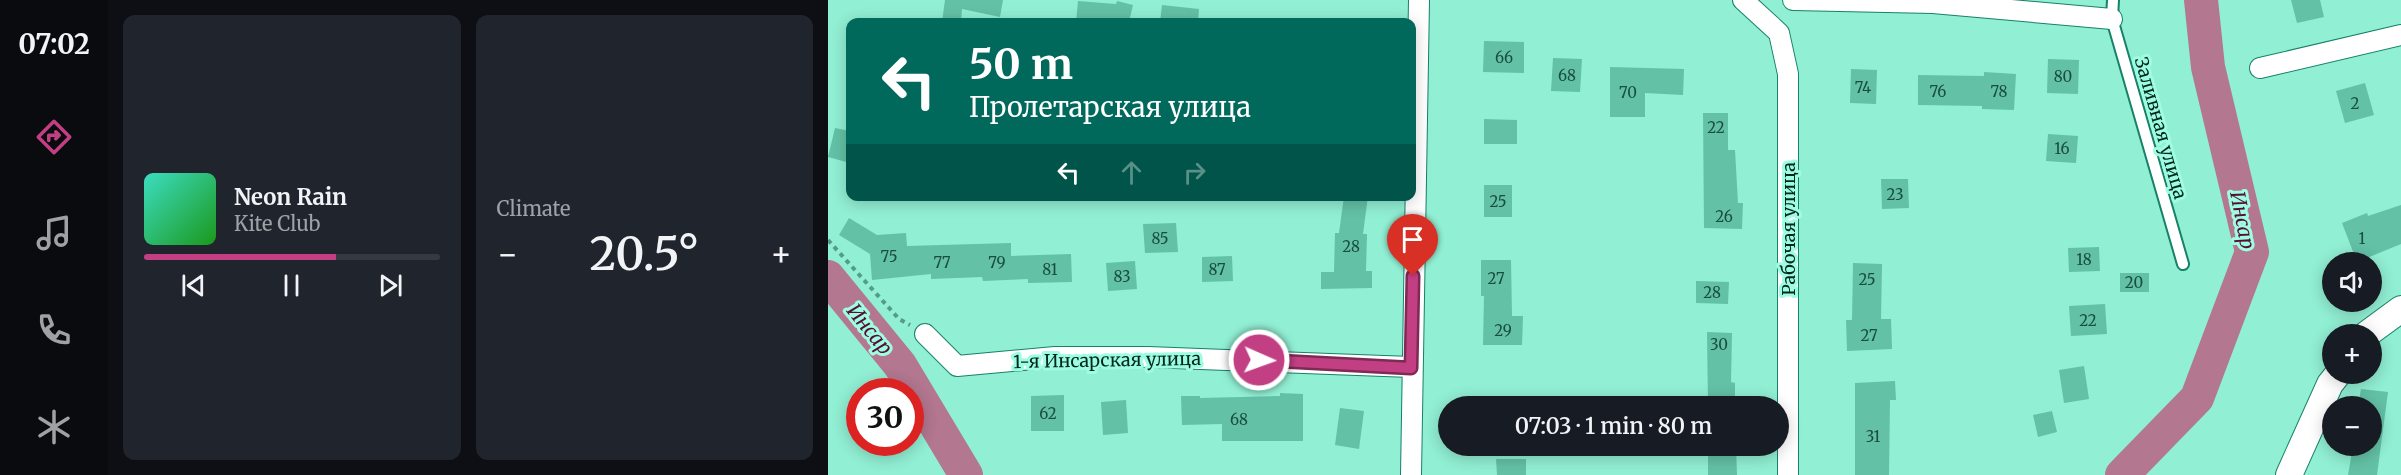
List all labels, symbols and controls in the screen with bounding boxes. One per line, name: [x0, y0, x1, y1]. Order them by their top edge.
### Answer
text: 07:02: [18, 27, 90, 61]
text: 50 m: [969, 38, 1073, 90]
icon: left: [870, 42, 948, 120]
house number: 66: [1495, 48, 1513, 67]
street label: Заливная улица: [2130, 54, 2192, 202]
house number: 68: [1558, 66, 1576, 85]
house number: 80: [2054, 67, 2072, 86]
house number: 74: [1855, 78, 1871, 97]
house number: 76: [1930, 82, 1946, 101]
house number: 78: [1990, 82, 2008, 101]
house number: 70: [1619, 83, 1637, 102]
text: Пролетарская улица: [969, 90, 1251, 124]
house number: 2: [2351, 94, 2360, 113]
icon: directions: [33, 116, 75, 158]
house number: 22: [1707, 118, 1725, 137]
house number: 16: [2054, 139, 2070, 158]
icon: left: [1052, 156, 1085, 189]
icon: ahead: [1115, 156, 1148, 189]
icon: right: [1178, 156, 1211, 189]
street label: Рабочая улица: [1777, 162, 1800, 296]
text: Neon Rain: [234, 183, 347, 211]
house number: 23: [1887, 185, 1903, 204]
water label: Инсар: [2225, 189, 2261, 251]
house number: 25: [1489, 192, 1507, 211]
text: Climate: [497, 196, 571, 221]
house number: 26: [1715, 207, 1733, 226]
text: Kite Club: [234, 211, 320, 236]
icon: music: [33, 212, 75, 254]
pin: [1387, 214, 1438, 276]
icon: arrive: [1396, 223, 1429, 256]
text: 20.5°: [589, 226, 699, 282]
house number: 85: [1151, 229, 1169, 248]
house number: 1: [2359, 229, 2366, 248]
text: −: [497, 234, 519, 275]
text: +: [770, 234, 792, 275]
house number: 28: [1342, 237, 1360, 256]
house number: 75: [881, 247, 897, 266]
house number: 18: [2076, 250, 2092, 269]
map controls: [2322, 252, 2382, 456]
button: sound: [2322, 252, 2382, 312]
house number: 77: [933, 253, 951, 272]
house number: 79: [988, 253, 1006, 272]
house number: 81: [1042, 260, 1058, 279]
house number: 87: [1208, 260, 1226, 279]
house number: 83: [1114, 267, 1131, 286]
icon: previous: [177, 269, 210, 302]
icon: pause: [275, 269, 308, 302]
icon: next: [374, 269, 407, 302]
house number: 27: [1488, 269, 1505, 288]
house number: 25: [1858, 270, 1876, 289]
house number: 20: [2125, 273, 2143, 292]
house number: 28: [1703, 283, 1721, 302]
water label: Инсар: [842, 298, 898, 360]
icon: phone: [33, 309, 75, 351]
house number: 22: [2079, 311, 2097, 330]
house number: 29: [1494, 321, 1512, 340]
button: +: [2322, 324, 2382, 384]
house number: 27: [1861, 326, 1878, 345]
position arrow: [1227, 328, 1291, 392]
house number: 30: [1710, 335, 1728, 354]
street label: 1-я Инсарская улица: [1013, 347, 1201, 373]
speed limit sign: 30: [846, 378, 924, 456]
button: −: [2322, 396, 2382, 456]
house number: 62: [1039, 404, 1057, 423]
icon: climate: [33, 406, 75, 448]
house number: 68: [1230, 410, 1248, 429]
text: 07:03 · 1 min · 80 m: [1515, 412, 1712, 440]
house number: 31: [1866, 427, 1881, 446]

